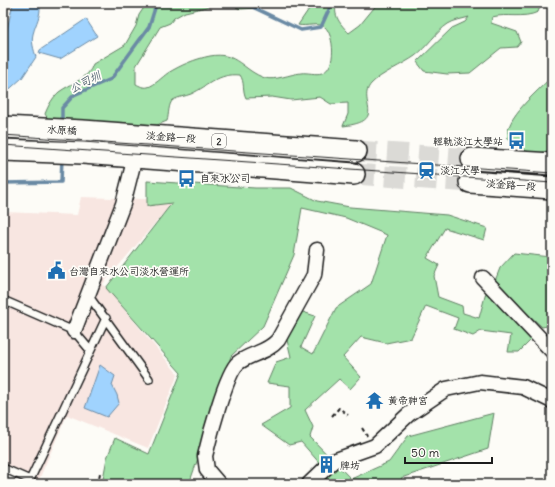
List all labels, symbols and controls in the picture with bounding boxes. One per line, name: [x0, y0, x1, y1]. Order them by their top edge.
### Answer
water label: 公司圳: [67, 68, 104, 96]
street label: 水原橋: [47, 123, 77, 137]
street label: 淡金路一段: [146, 129, 196, 145]
bus stop icon: 輕軌淡江大學站: [506, 131, 526, 151]
road number: 2: [212, 134, 226, 148]
place label: 輕軌淡江大學站: [433, 135, 503, 148]
station icon: 淡江大學: [417, 160, 437, 180]
place label: 淡江大學: [440, 164, 480, 177]
bus stop icon: 自來水公司: [177, 168, 197, 188]
place label: 自來水公司: [200, 172, 250, 185]
street label: 淡金路一段: [486, 177, 536, 193]
public building icon: 台灣自來水公司淡水營運所: [46, 261, 66, 281]
place label: 台灣自來水公司淡水營運所: [69, 265, 189, 278]
temple icon: 黃帝神宮: [365, 390, 385, 410]
place label: 黃帝神宮: [388, 394, 428, 407]
scale bar: [405, 439, 492, 465]
text: 50 m: [411, 445, 440, 460]
building icon: 牌坊: [317, 455, 337, 475]
place label: 牌坊: [340, 459, 360, 472]

